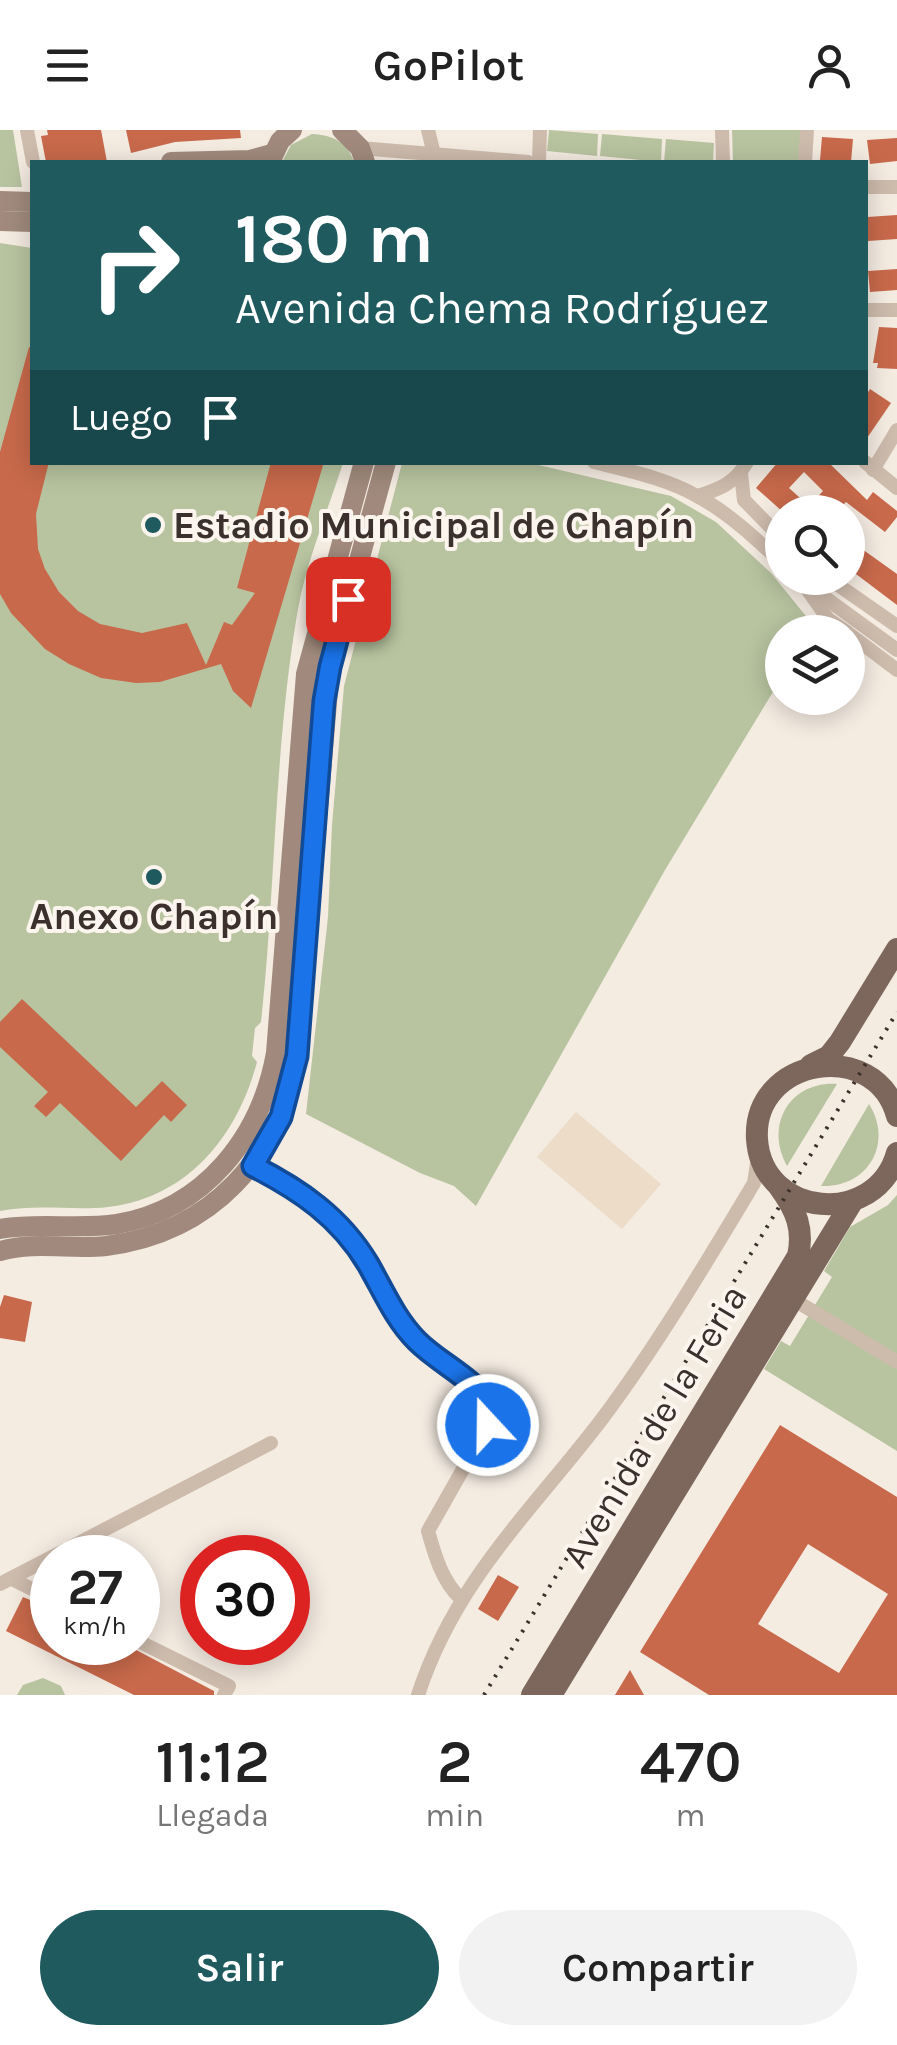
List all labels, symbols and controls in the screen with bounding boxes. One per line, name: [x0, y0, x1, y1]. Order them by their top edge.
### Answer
icon: menu: [40, 38, 95, 93]
icon: person: [802, 38, 857, 93]
text: GoPilot: [373, 39, 524, 91]
text: 180 m: [235, 198, 434, 280]
icon: right: [70, 200, 200, 330]
text: Avenida Chema Rodríguez: [235, 282, 769, 334]
icon: arrive: [193, 390, 248, 445]
text: Luego: [70, 395, 173, 440]
map controls: [765, 495, 865, 715]
button: search: [765, 495, 865, 595]
place label: Estadio Municipal de Chapín: [173, 503, 694, 548]
marker: Estadio Municipal de Chapín: [142, 514, 164, 536]
pin: [306, 557, 391, 642]
icon: arrive: [321, 572, 376, 627]
button: layers: [765, 615, 865, 715]
marker: Anexo Chapín: [143, 866, 165, 888]
place label: Anexo Chapín: [29, 894, 279, 939]
street label: Avenida de la Feria: [552, 1277, 757, 1576]
position arrow: [436, 1373, 540, 1477]
speed limit sign: 30: [180, 1535, 310, 1665]
text: 27: [67, 1558, 123, 1617]
text: km/h: [63, 1611, 127, 1640]
text: 11:12: [156, 1727, 270, 1797]
text: 2: [437, 1727, 473, 1797]
text: 470: [640, 1727, 741, 1797]
text: Llegada: [156, 1797, 269, 1834]
text: min: [425, 1797, 484, 1834]
text: m: [676, 1797, 706, 1834]
button: Salir: [40, 1910, 439, 2025]
button: Compartir: [459, 1910, 857, 2025]

